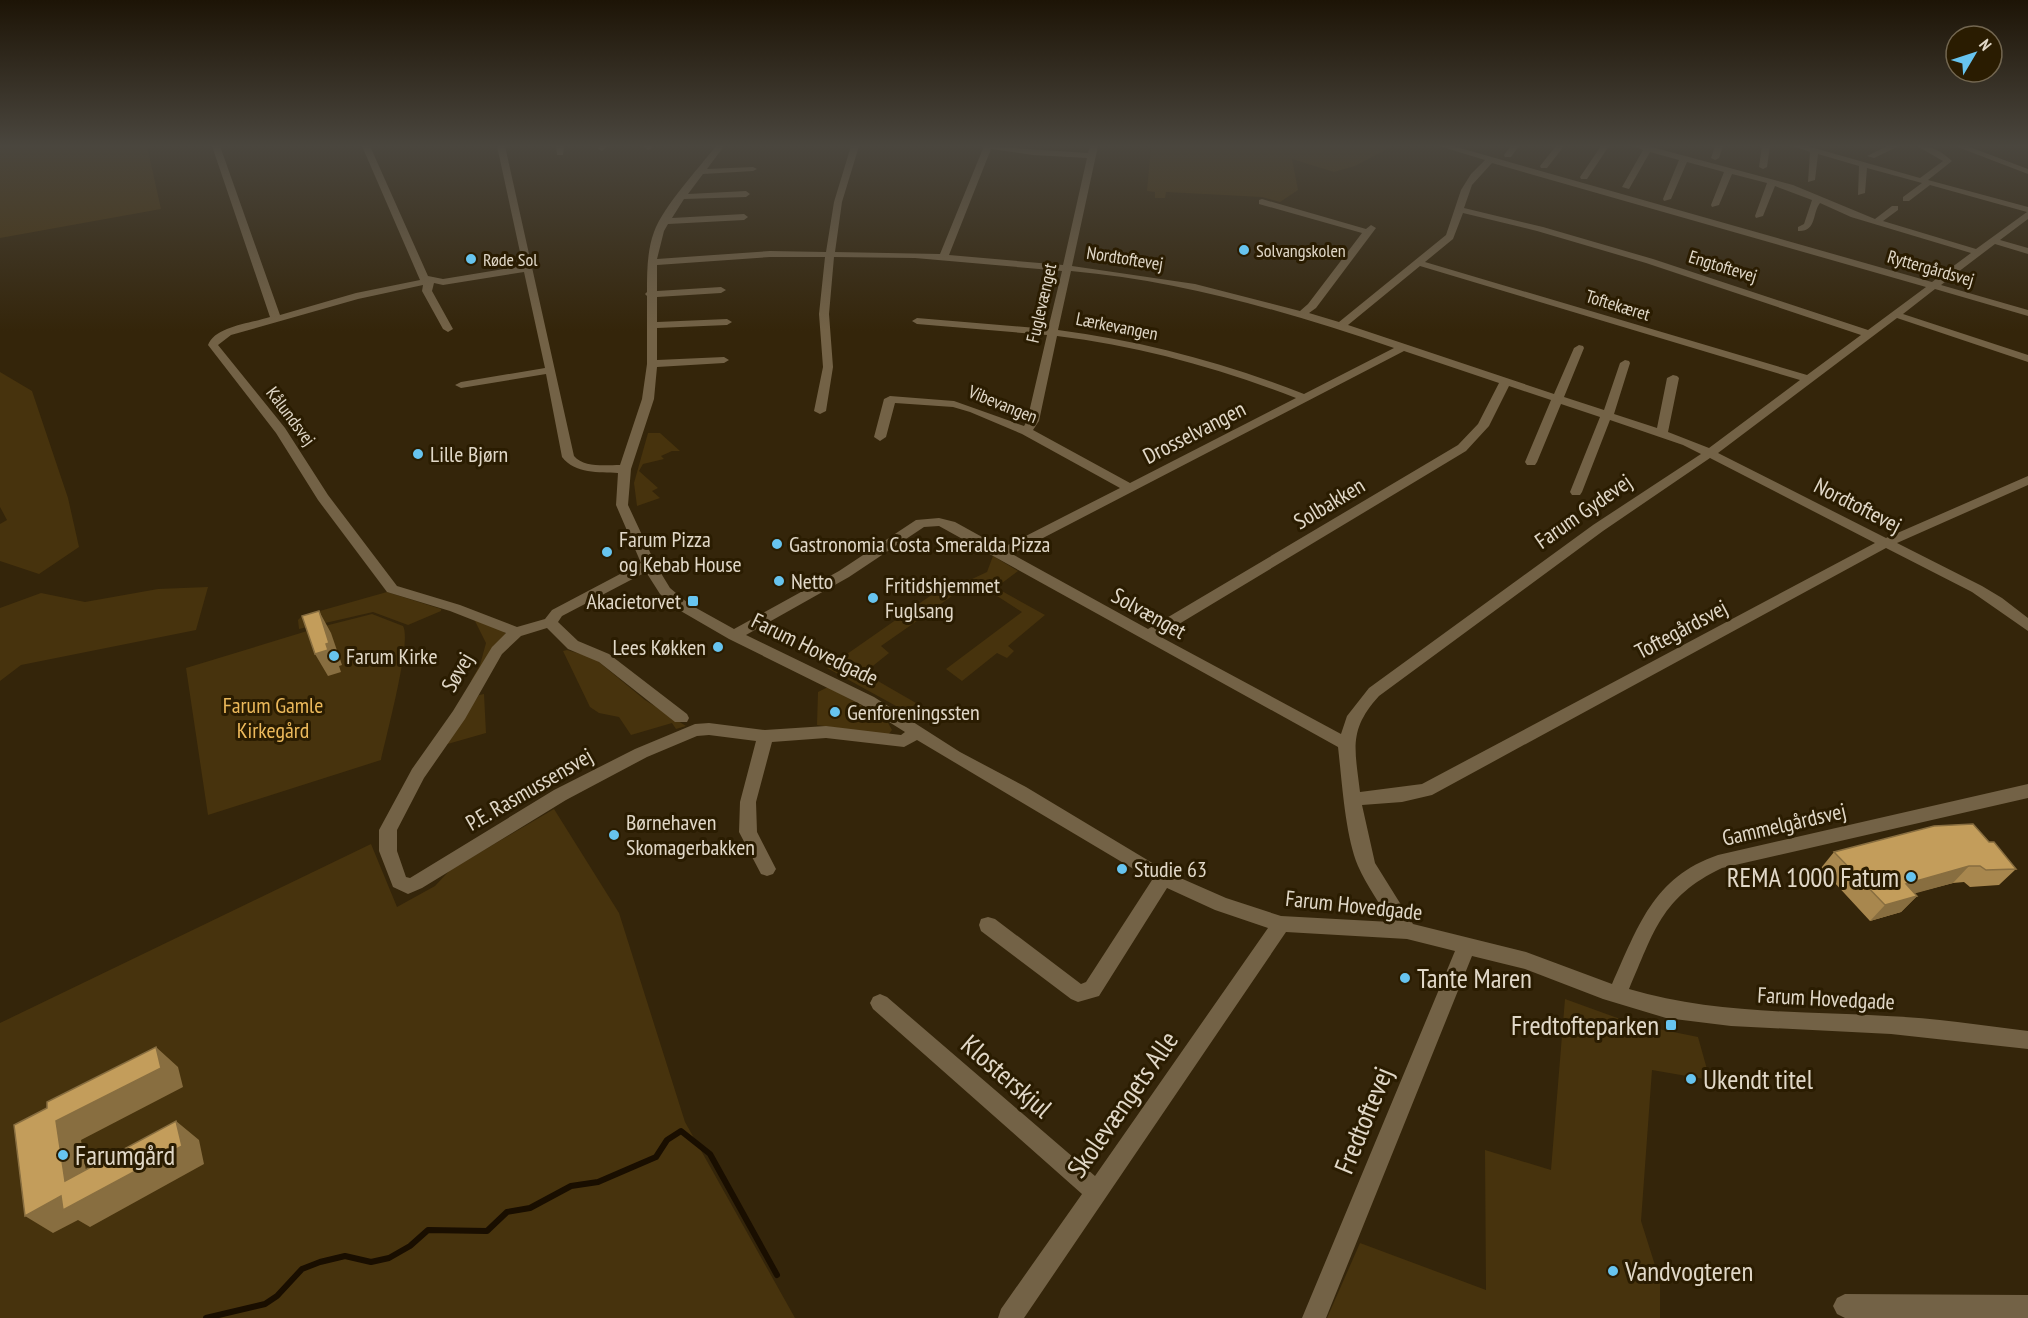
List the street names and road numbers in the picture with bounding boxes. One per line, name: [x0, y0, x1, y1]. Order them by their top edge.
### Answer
street label: Nordtoftevej: [1085, 241, 1165, 275]
street label: Engtoftevej: [1686, 245, 1760, 287]
street label: Ryttergårdsvej: [1885, 245, 1977, 291]
street label: Fuglevænget: [1021, 261, 1061, 345]
street label: Toftekæret: [1583, 284, 1653, 326]
street label: Lærkevangen: [1074, 307, 1160, 345]
street label: Vibevangen: [964, 379, 1041, 428]
street label: Kålundsvej: [261, 382, 321, 450]
street label: Drosselvangen: [1138, 394, 1250, 470]
street label: Farum Gydevej: [1529, 467, 1637, 555]
street label: Solbakken: [1288, 471, 1370, 535]
street label: Nordtoftevej: [1810, 471, 1906, 539]
street label: Solvænget: [1107, 581, 1191, 645]
street label: Toftegårdsvej: [1630, 593, 1732, 665]
street label: Farum Hovedgade: [747, 606, 883, 692]
street label: Søvej: [435, 647, 479, 697]
street label: P.E. Rasmussensvej: [460, 741, 598, 837]
street label: Gammelgårdsvej: [1719, 796, 1849, 852]
street label: Farum Hovedgade: [1284, 884, 1424, 926]
street label: Farum Hovedgade: [1757, 980, 1895, 1016]
street label: Skolevængets Alle: [1059, 1024, 1185, 1184]
street label: Klosterskjul: [954, 1027, 1060, 1125]
street label: Fredtoftevej: [1326, 1062, 1400, 1178]

